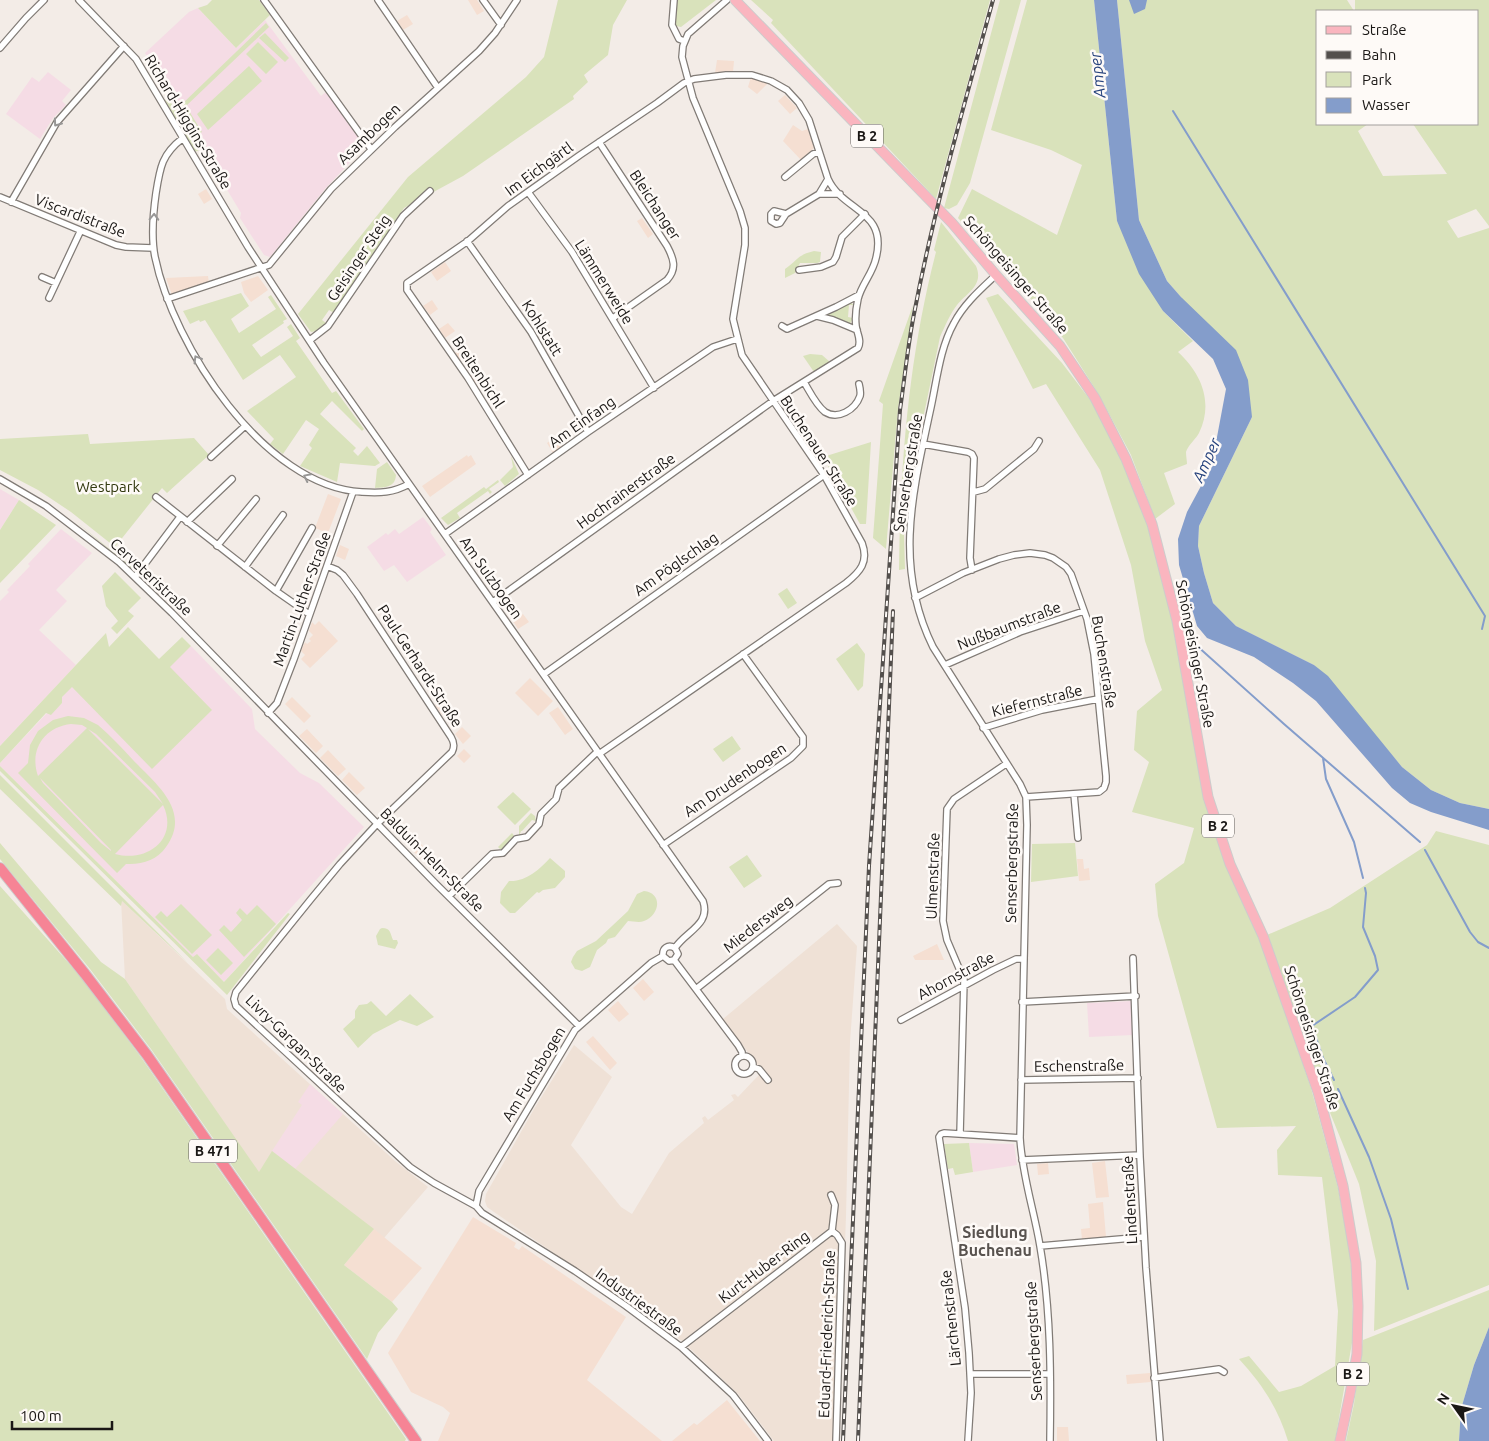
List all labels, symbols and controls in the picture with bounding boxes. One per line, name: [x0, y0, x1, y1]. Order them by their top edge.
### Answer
legend: [1316, 10, 1479, 125]
text: Straße: [1362, 21, 1406, 38]
text: Bahn: [1362, 46, 1396, 63]
water label: Amper: [1086, 50, 1108, 100]
street label: Richard-Higgins-Straße: [142, 51, 235, 192]
text: Park: [1362, 71, 1392, 88]
text: Wasser: [1362, 96, 1411, 113]
street label: Asambogen: [334, 100, 403, 168]
one-way arrow: [54, 117, 63, 127]
road number: B 2: [851, 124, 883, 148]
street label: Im Eichgärtl: [501, 138, 576, 199]
street label: Bleichanger: [627, 167, 684, 243]
street label: Viscardistraße: [32, 190, 128, 241]
street label: Geisinger Steig: [323, 211, 394, 304]
street label: Schöngeisinger Straße: [961, 212, 1072, 337]
one-way arrow: [148, 213, 159, 221]
street label: Lämmerweide: [572, 236, 637, 327]
street label: Kohlstatt: [519, 297, 566, 359]
street label: Breitenbichl: [449, 333, 508, 411]
one-way arrow: [194, 356, 204, 365]
street label: Am Einfang: [545, 392, 618, 451]
street label: Buchenauer Straße: [777, 392, 862, 509]
street label: Senserbergstraße: [890, 413, 925, 533]
water label: Amper: [1188, 434, 1224, 486]
street label: Hochrainerstraße: [573, 449, 678, 532]
one-way arrow: [303, 472, 312, 483]
park label: Westpark: [76, 478, 140, 495]
street label: Am Pöglschlag: [630, 528, 721, 599]
street label: Martin-Luther-Straße: [269, 529, 334, 668]
street label: Am Sulzbogen: [457, 533, 526, 622]
street label: Cerveteristraße: [107, 534, 196, 619]
street label: Schöngeisinger Straße: [1173, 578, 1218, 729]
street label: Nußbaumstraße: [955, 598, 1063, 653]
street label: Paul-Gerhardt-Straße: [375, 601, 466, 730]
street label: Buchenstraße: [1089, 614, 1120, 709]
street label: Kiefernstraße: [990, 681, 1084, 720]
street label: Am Drudenbogen: [680, 739, 789, 820]
street label: Senserbergstraße: [1002, 803, 1021, 923]
street label: Balduin-Helm-Straße: [377, 804, 488, 915]
road number: B 2: [1202, 814, 1234, 838]
street label: Ulmenstraße: [922, 832, 943, 920]
street label: Miedersweg: [720, 891, 796, 956]
street label: Ahornstraße: [914, 948, 997, 1003]
street label: Schöngeisinger Straße: [1281, 964, 1344, 1112]
street label: Livry-Gargan-Straße: [243, 991, 350, 1096]
street label: Am Fuchsbogen: [499, 1023, 569, 1124]
street label: Eschenstraße: [1034, 1056, 1124, 1075]
road number: B 471: [189, 1140, 237, 1162]
street label: Lindenstraße: [1119, 1155, 1140, 1245]
district label: Siedlung Buchenau: [958, 1223, 1032, 1259]
street label: Kurt-Huber-Ring: [715, 1227, 812, 1306]
street label: Eduard-Friederich-Straße: [815, 1250, 838, 1418]
street label: Industriestraße: [593, 1264, 686, 1339]
street label: Lärchenstraße: [937, 1269, 964, 1367]
street label: Senserbergstraße: [1022, 1281, 1045, 1401]
road number: B 2: [1337, 1362, 1369, 1386]
north arrow: [1429, 1381, 1479, 1431]
text: N: [1434, 1390, 1453, 1408]
scale bar: [12, 1398, 112, 1430]
text: 100 m: [20, 1407, 62, 1424]

